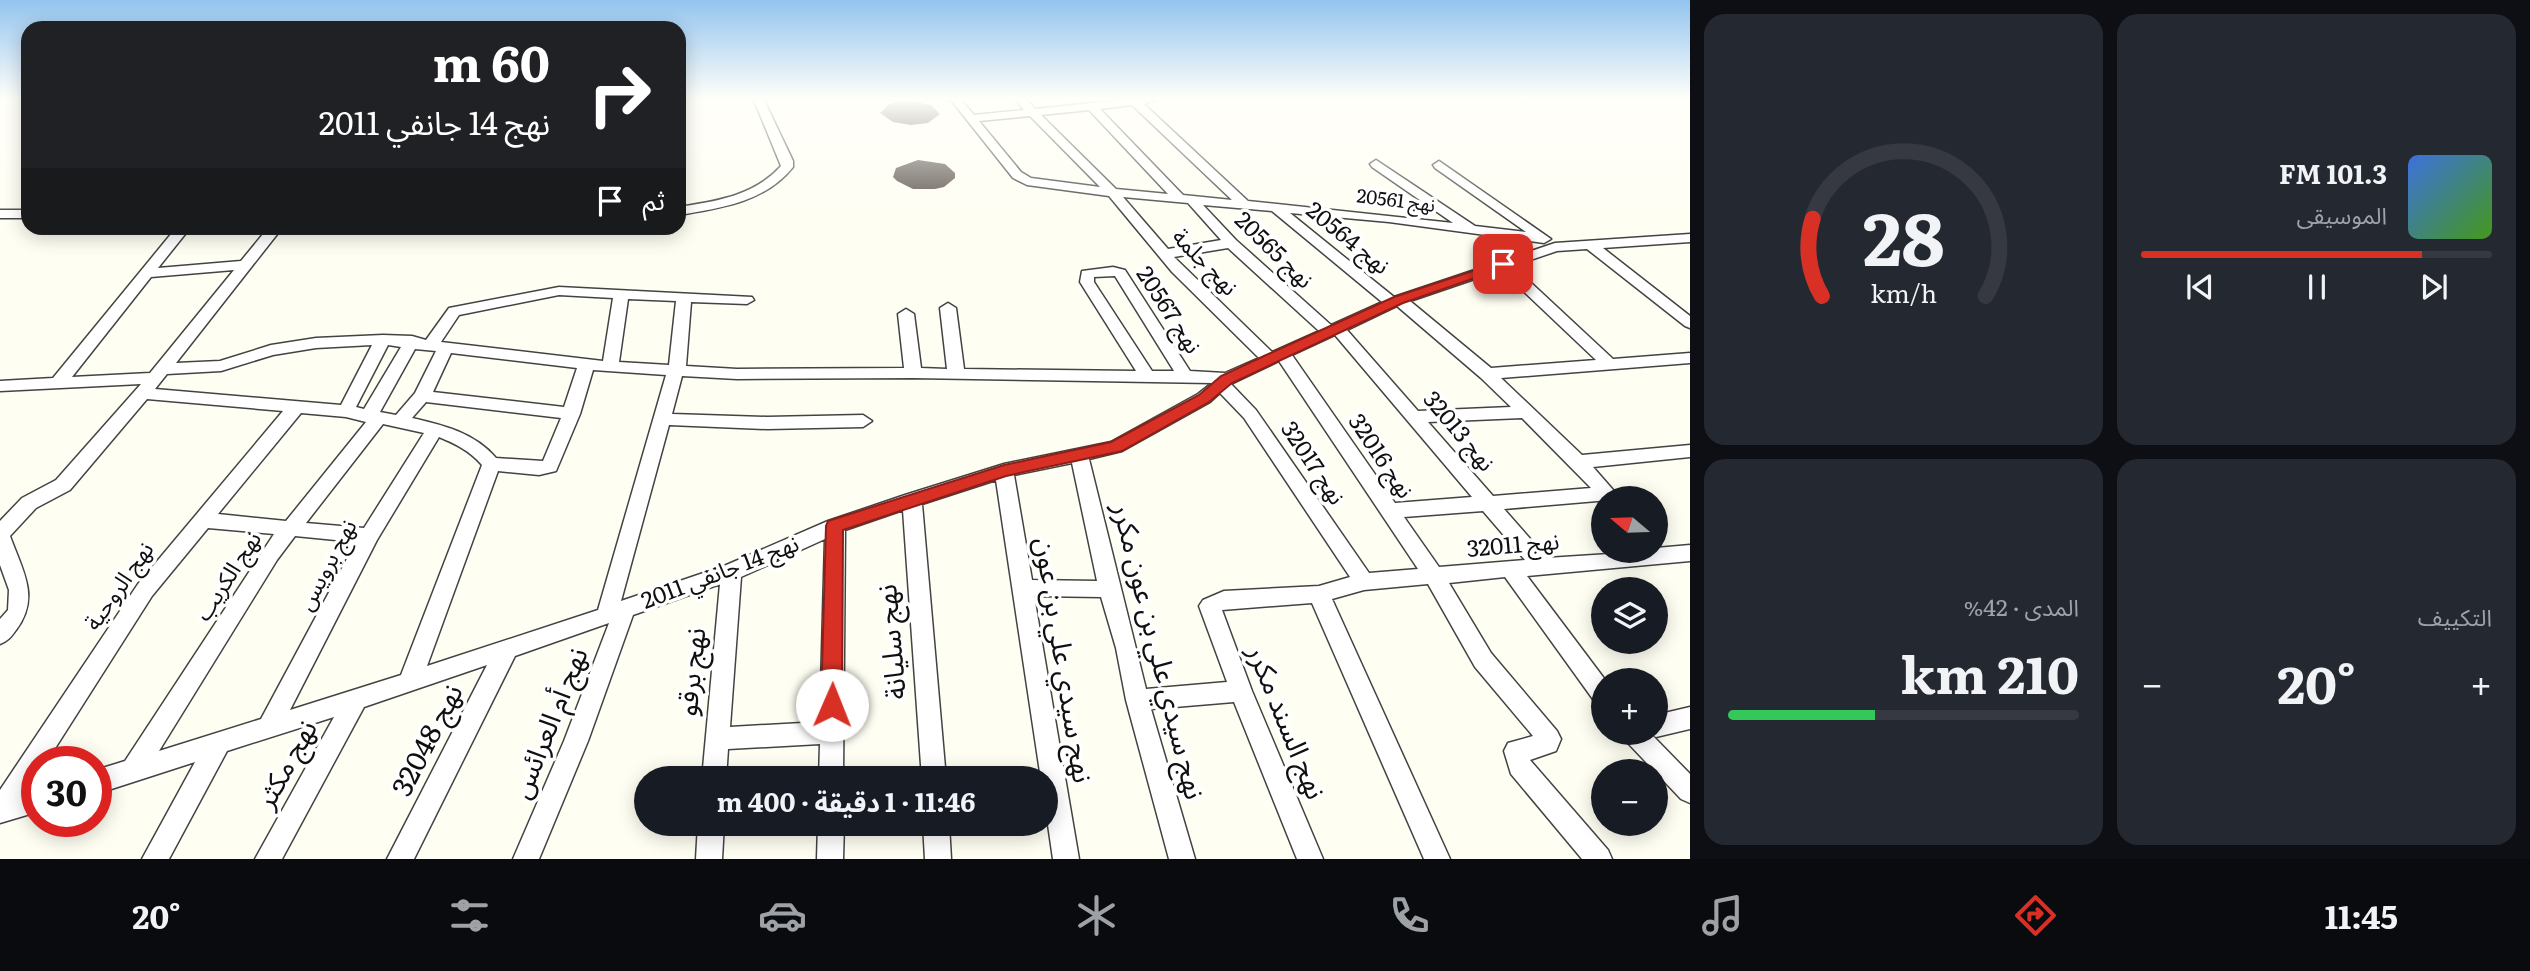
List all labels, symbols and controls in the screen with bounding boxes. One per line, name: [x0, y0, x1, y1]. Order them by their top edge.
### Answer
text: 60 m: [433, 24, 550, 97]
icon: right: [574, 49, 665, 140]
text: نهج 14 جانفي 2011: [319, 97, 550, 145]
text: 101.3 FM: [2279, 153, 2387, 192]
text: ثم: [643, 179, 665, 218]
street label: نهج 20561: [1355, 180, 1437, 220]
text: 28: [1863, 180, 1944, 288]
icon: arrive: [591, 182, 629, 220]
street label: نهج 20564: [1299, 192, 1398, 282]
text: الموسيقى: [2296, 197, 2387, 231]
street label: نهج 20565: [1227, 202, 1322, 296]
street label: نهج جلمة: [1164, 219, 1247, 303]
pin: [1473, 234, 1533, 294]
icon: arrive: [1484, 245, 1522, 283]
street label: نهج 20567: [1128, 259, 1212, 360]
icon: previous: [2181, 268, 2219, 306]
icon: pause: [2298, 268, 2336, 306]
icon: next: [2415, 268, 2453, 306]
text: km/h: [1870, 274, 1937, 311]
street label: نهج 32013: [1415, 382, 1504, 479]
street label: نهج 32016: [1340, 406, 1424, 505]
street label: نهج 32017: [1272, 413, 1355, 512]
north arrow: [1591, 486, 1668, 564]
map controls: [1591, 486, 1668, 836]
street label: نهج سيدي علي بن عون مكرر: [1101, 497, 1218, 804]
street label: نهج برويس: [287, 512, 365, 617]
street label: نهج 32011: [1465, 522, 1561, 566]
street label: نهج الكريب: [185, 523, 270, 628]
street label: نهج 14 جانفي 2011: [636, 524, 804, 618]
street label: نهج الروحية: [74, 534, 162, 637]
street label: نهج سيدي علي بن عون: [1023, 534, 1106, 786]
button: layers: [1591, 577, 1668, 654]
street label: نهج سليانة: [863, 583, 917, 702]
text: المدى · 42%: [1964, 589, 2079, 623]
text: التكييف: [2418, 599, 2492, 633]
street label: نهج برقو: [663, 625, 717, 718]
text: 210 km: [1900, 633, 2079, 710]
street label: نهج السند مكرر: [1237, 637, 1339, 806]
street label: نهج أم العرائس: [498, 640, 598, 805]
text: 20°: [2277, 643, 2356, 720]
text: −: [2141, 653, 2163, 710]
text: +: [2470, 653, 2492, 710]
position arrow: [795, 668, 869, 742]
button: +: [1591, 668, 1668, 745]
street label: نهج 32048: [379, 676, 473, 803]
street label: نهج مكثر: [242, 711, 328, 817]
speed limit sign: 30: [21, 746, 112, 837]
button: −: [1591, 759, 1668, 836]
text: 11:46 · 1 دقيقة · 400 m: [717, 781, 975, 820]
text: 20°: [132, 891, 181, 939]
icon: filters: [445, 891, 494, 940]
icon: car: [758, 891, 807, 940]
icon: climate: [1072, 891, 1121, 940]
icon: phone: [1385, 891, 1434, 940]
icon: music: [1698, 891, 1747, 940]
icon: directions: [2011, 891, 2060, 940]
text: 11:45: [2325, 891, 2398, 939]

